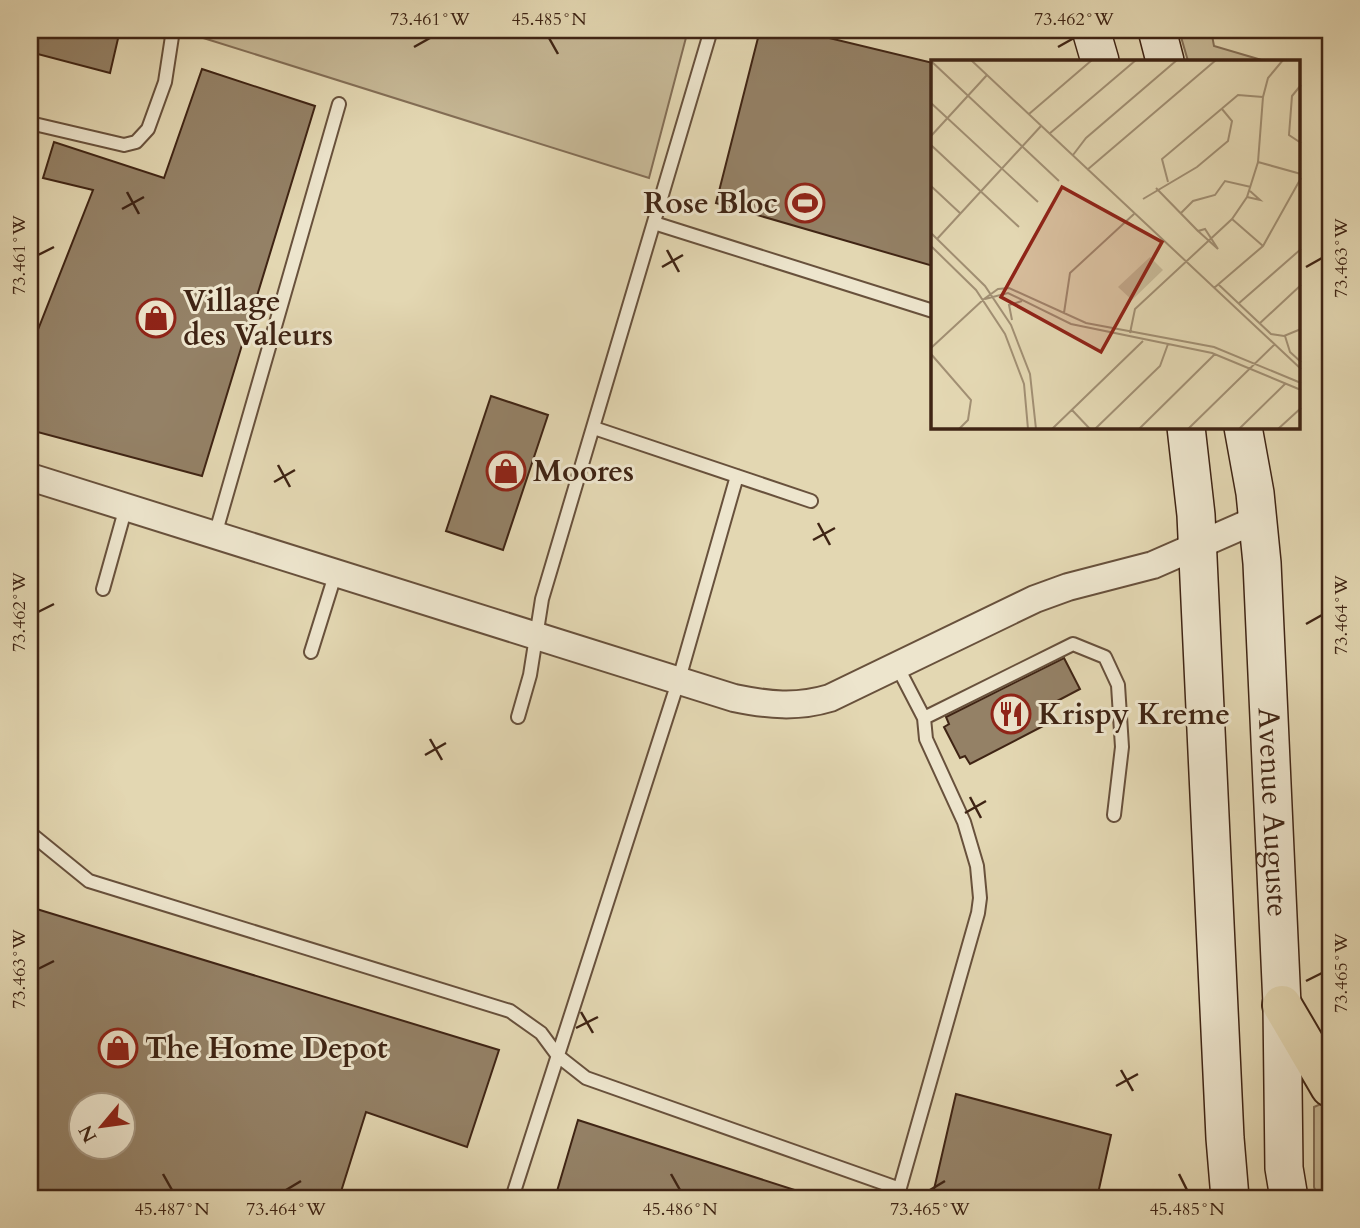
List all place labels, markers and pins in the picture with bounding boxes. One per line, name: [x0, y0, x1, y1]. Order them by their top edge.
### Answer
sports icon: Rose Bloc: [784, 182, 826, 224]
place label: Rose Bloc: [643, 183, 778, 224]
place label: Village des Valeurs: [183, 281, 333, 356]
shop icon: Village des Valeurs: [135, 297, 177, 339]
shop icon: Moores: [485, 450, 527, 492]
place label: Moores: [533, 451, 634, 492]
restaurant icon: Krispy Kreme: [990, 693, 1032, 735]
place label: Krispy Kreme: [1038, 694, 1230, 735]
shop icon: The Home Depot: [97, 1027, 139, 1069]
place label: The Home Depot: [145, 1028, 388, 1069]

